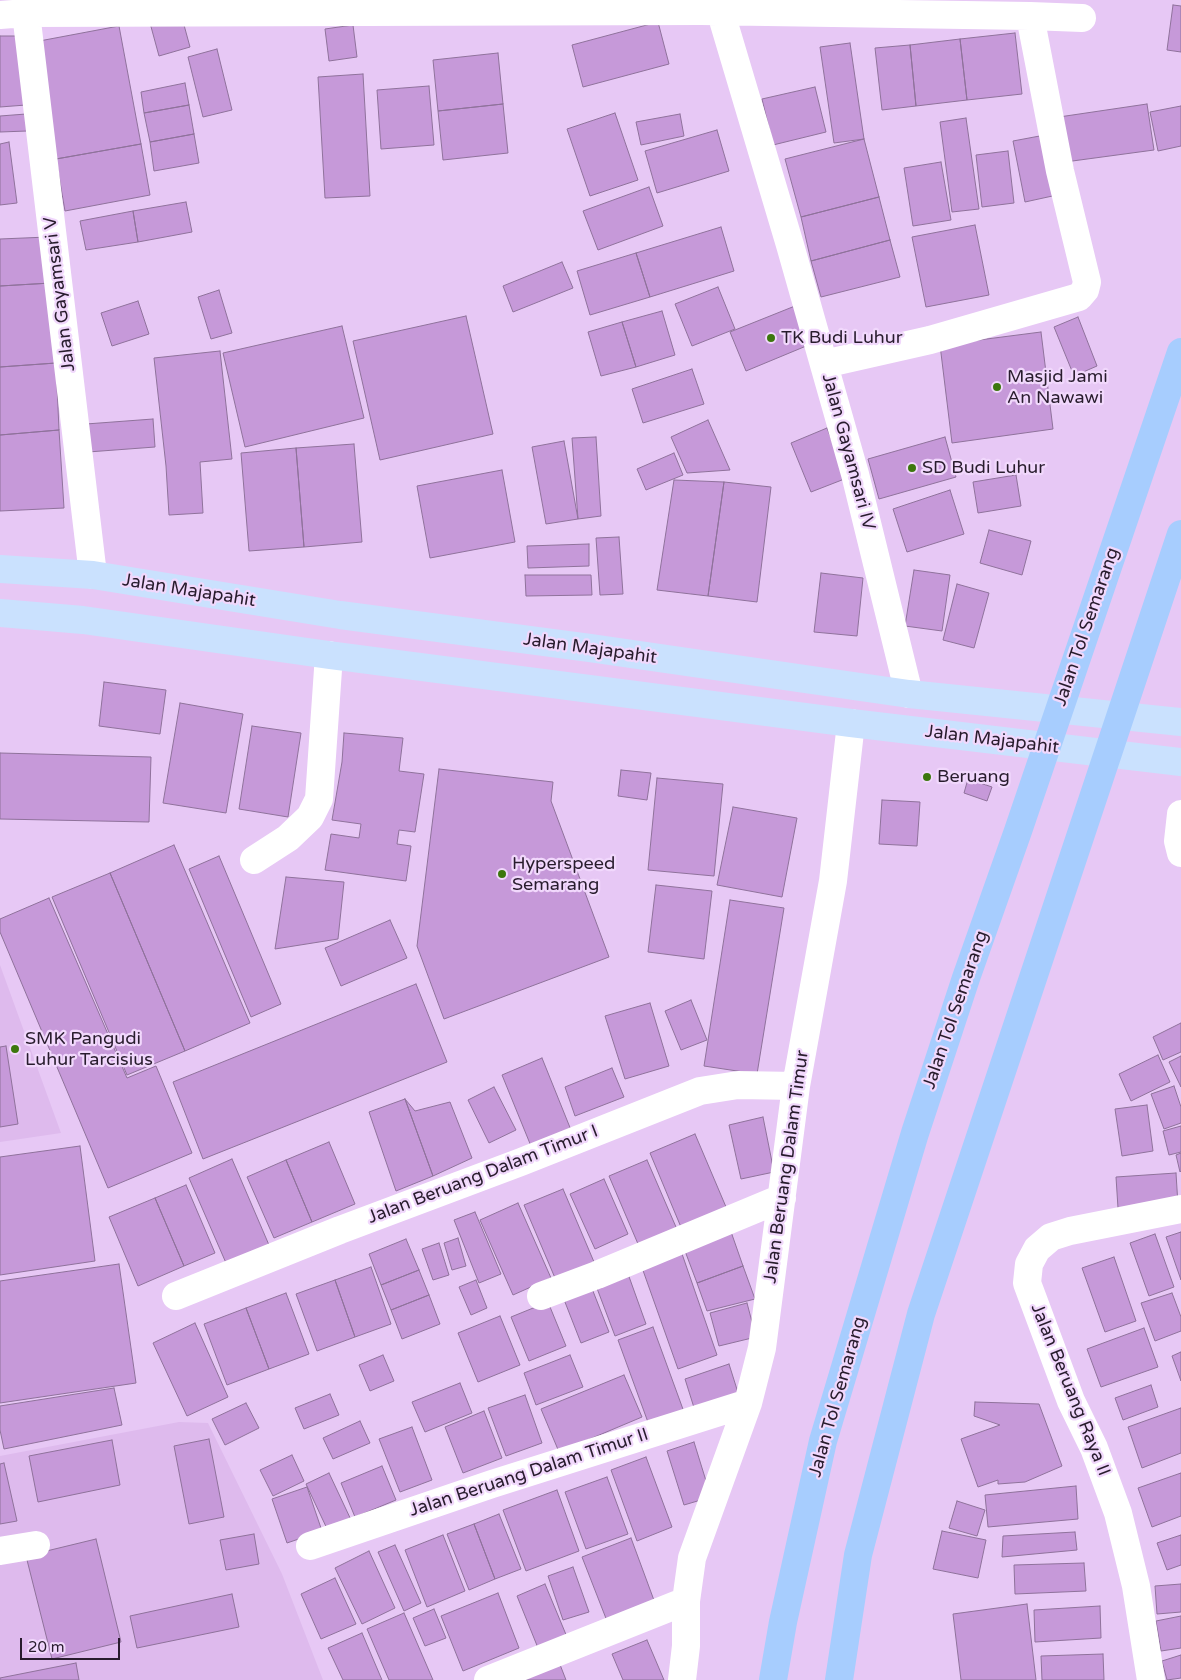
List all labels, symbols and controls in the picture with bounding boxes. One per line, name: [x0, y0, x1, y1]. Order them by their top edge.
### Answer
street label: Jalan Gayamsari V: [40, 215, 80, 373]
place label: TK Budi Luhur: [781, 327, 903, 349]
marker: TK Budi Luhur: [765, 332, 777, 344]
place label: Masjid Jami An Nawawi: [1007, 366, 1108, 408]
street label: Jalan Gayamsari IV: [817, 371, 879, 533]
marker: Masjid Jami An Nawawi: [991, 381, 1003, 393]
place label: SD Budi Luhur: [922, 457, 1045, 479]
marker: SD Budi Luhur: [906, 462, 918, 474]
street label: Jalan Tol Semarang: [1050, 545, 1124, 709]
street label: Jalan Majapahit: [121, 570, 257, 612]
street label: Jalan Majapahit: [522, 629, 658, 669]
street label: Jalan Majapahit: [924, 721, 1060, 759]
place label: Beruang: [937, 766, 1010, 788]
marker: Beruang: [921, 771, 933, 783]
place label: Hyperspeed Semarang: [512, 853, 615, 896]
marker: Hyperspeed Semarang: [496, 868, 508, 880]
street label: Jalan Tol Semarang: [919, 928, 993, 1092]
place label: SMK Pangudi Luhur Tarcisius: [25, 1028, 153, 1070]
marker: SMK Pangudi Luhur Tarcisius: [9, 1043, 21, 1055]
street label: Jalan Beruang Dalam Timur: [760, 1049, 814, 1285]
street label: Jalan Beruang Dalam Timur I: [365, 1121, 601, 1229]
street label: Jalan Beruang Raya II: [1026, 1301, 1114, 1479]
street label: Jalan Tol Semarang: [805, 1314, 871, 1480]
street label: Jalan Beruang Dalam Timur II: [407, 1424, 651, 1522]
scale bar: [22, 1628, 122, 1660]
text: 20 m: [28, 1638, 65, 1656]

